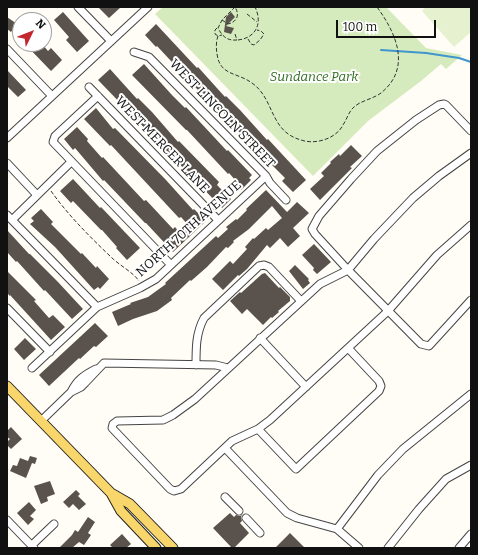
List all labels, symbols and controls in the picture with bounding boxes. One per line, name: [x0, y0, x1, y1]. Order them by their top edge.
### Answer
north arrow: [12, 12, 52, 52]
scale bar: [338, 12, 438, 38]
text: N: [33, 17, 48, 32]
text: 100 m: [343, 20, 377, 34]
street label: WEST LINCOLN STREET: [166, 56, 278, 172]
park label: Sundance Park: [270, 69, 358, 85]
street label: WEST MERCER LANE: [112, 93, 212, 197]
street label: NORTH 70TH AVENUE: [133, 178, 245, 280]

